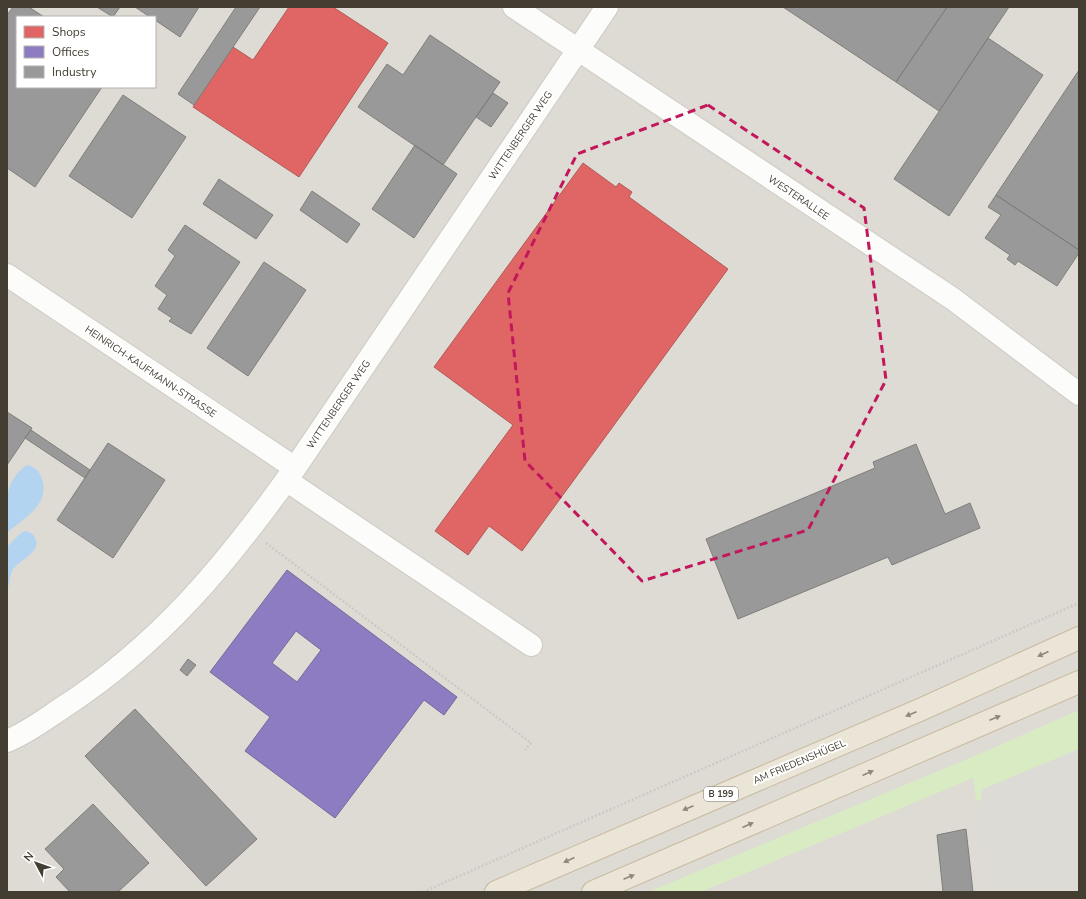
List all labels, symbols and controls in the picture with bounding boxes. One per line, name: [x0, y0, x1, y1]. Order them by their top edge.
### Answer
legend: [16, 16, 156, 88]
text: Shops: [52, 24, 86, 40]
text: Offices: [52, 44, 90, 60]
text: Industry: [52, 64, 97, 80]
street label: WITTENBERGER WEG: [486, 88, 556, 183]
street label: WESTERALLEE: [765, 172, 832, 224]
street label: HEINRICH-KAUFMANN-STRASSE: [82, 322, 219, 421]
street label: WITTENBERGER WEG: [304, 357, 374, 452]
one-way arrow: [1038, 651, 1049, 657]
one-way arrow: [905, 710, 917, 717]
one-way arrow: [990, 714, 1002, 720]
street label: AM FRIEDENSHÜGEL: [751, 736, 848, 788]
one-way arrow: [862, 770, 873, 776]
road number: B 199: [704, 787, 738, 801]
one-way arrow: [682, 806, 694, 812]
one-way arrow: [743, 822, 754, 828]
north arrow: [16, 843, 56, 883]
text: N: [20, 849, 37, 865]
one-way arrow: [564, 857, 575, 863]
one-way arrow: [624, 873, 636, 879]

